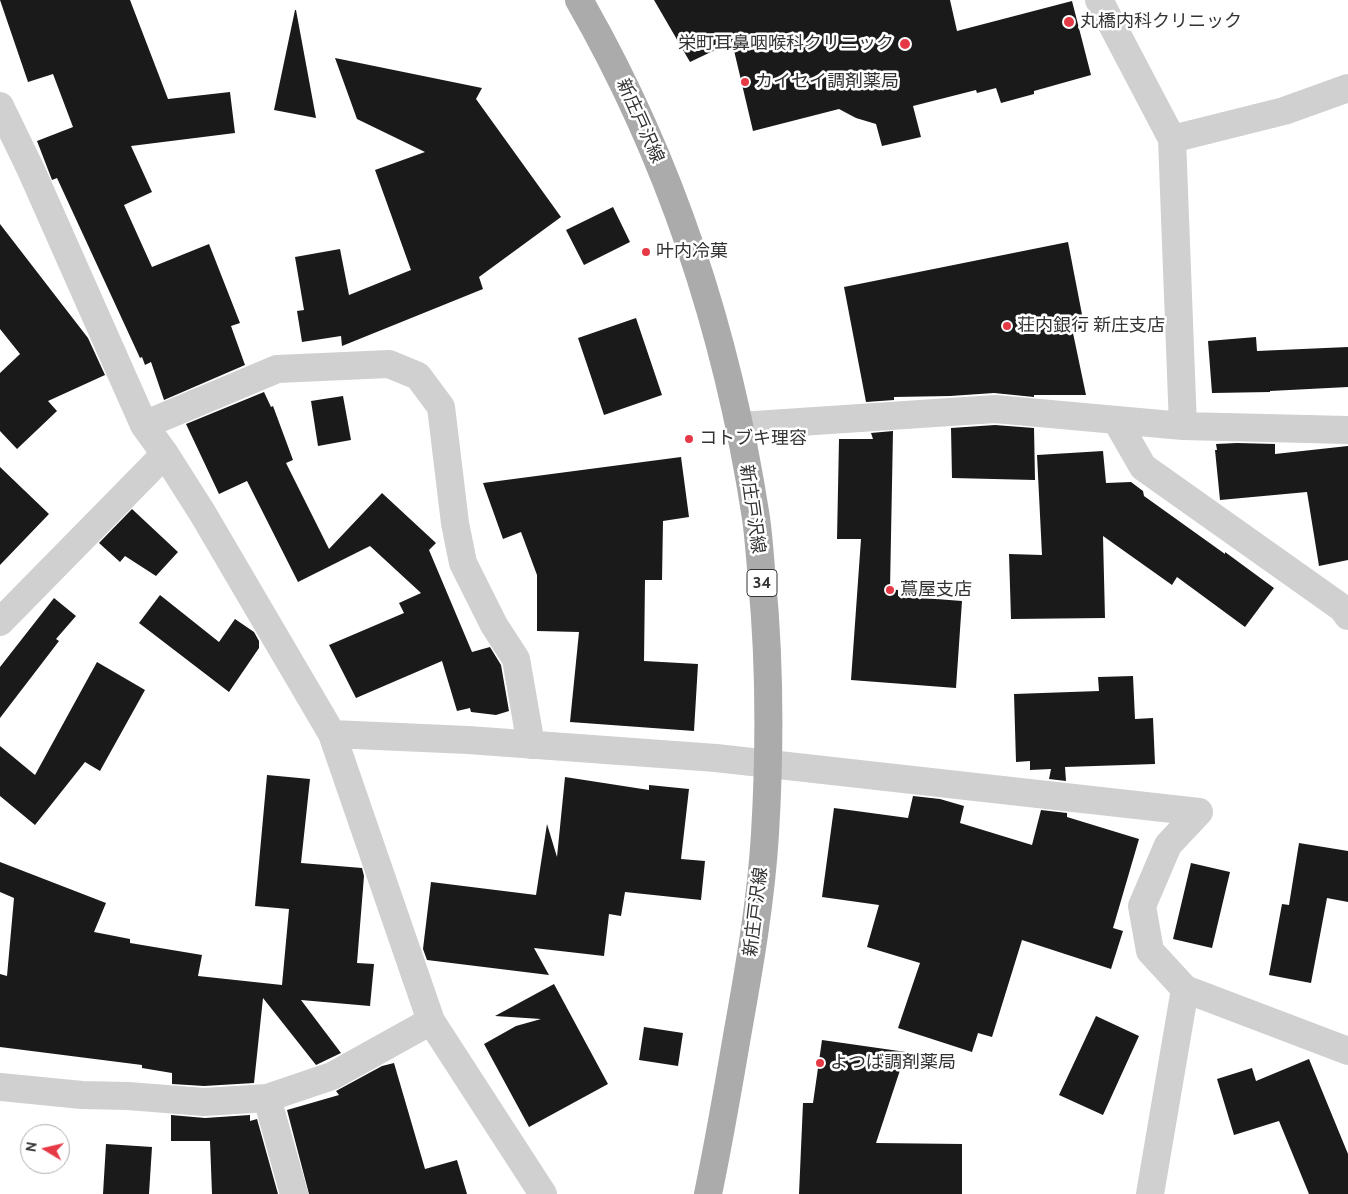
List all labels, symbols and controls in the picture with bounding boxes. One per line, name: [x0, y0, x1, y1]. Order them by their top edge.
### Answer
place label: 丸橋内科クリニック: [1080, 11, 1242, 33]
marker: 丸橋内科クリニック: [1062, 15, 1076, 29]
place label: 栄町耳鼻咽喉科クリニック: [678, 33, 894, 55]
marker: 栄町耳鼻咽喉科クリニック: [898, 37, 912, 51]
place label: カイセイ調剤薬局: [755, 71, 899, 93]
street label: 新庄戸沢線: [612, 75, 668, 167]
marker: カイセイ調剤薬局: [739, 76, 751, 88]
place label: 叶内冷菓: [656, 241, 728, 263]
marker: 叶内冷菓: [640, 246, 652, 258]
place label: 荘内銀行 新庄支店: [1017, 315, 1165, 337]
marker: 荘内銀行 新庄支店: [1001, 320, 1013, 332]
place label: コトブキ理容: [699, 428, 807, 450]
marker: コトブキ理容: [683, 433, 695, 445]
street label: 新庄戸沢線: [735, 463, 769, 555]
road number: 34: [747, 570, 777, 596]
place label: 蔦屋支店: [900, 579, 972, 601]
marker: 蔦屋支店: [884, 584, 896, 596]
street label: 新庄戸沢線: [740, 866, 772, 958]
place label: よつば調剤薬局: [830, 1052, 956, 1074]
marker: よつば調剤薬局: [814, 1057, 826, 1069]
north arrow: [20, 1124, 70, 1174]
text: N: [22, 1141, 41, 1153]

